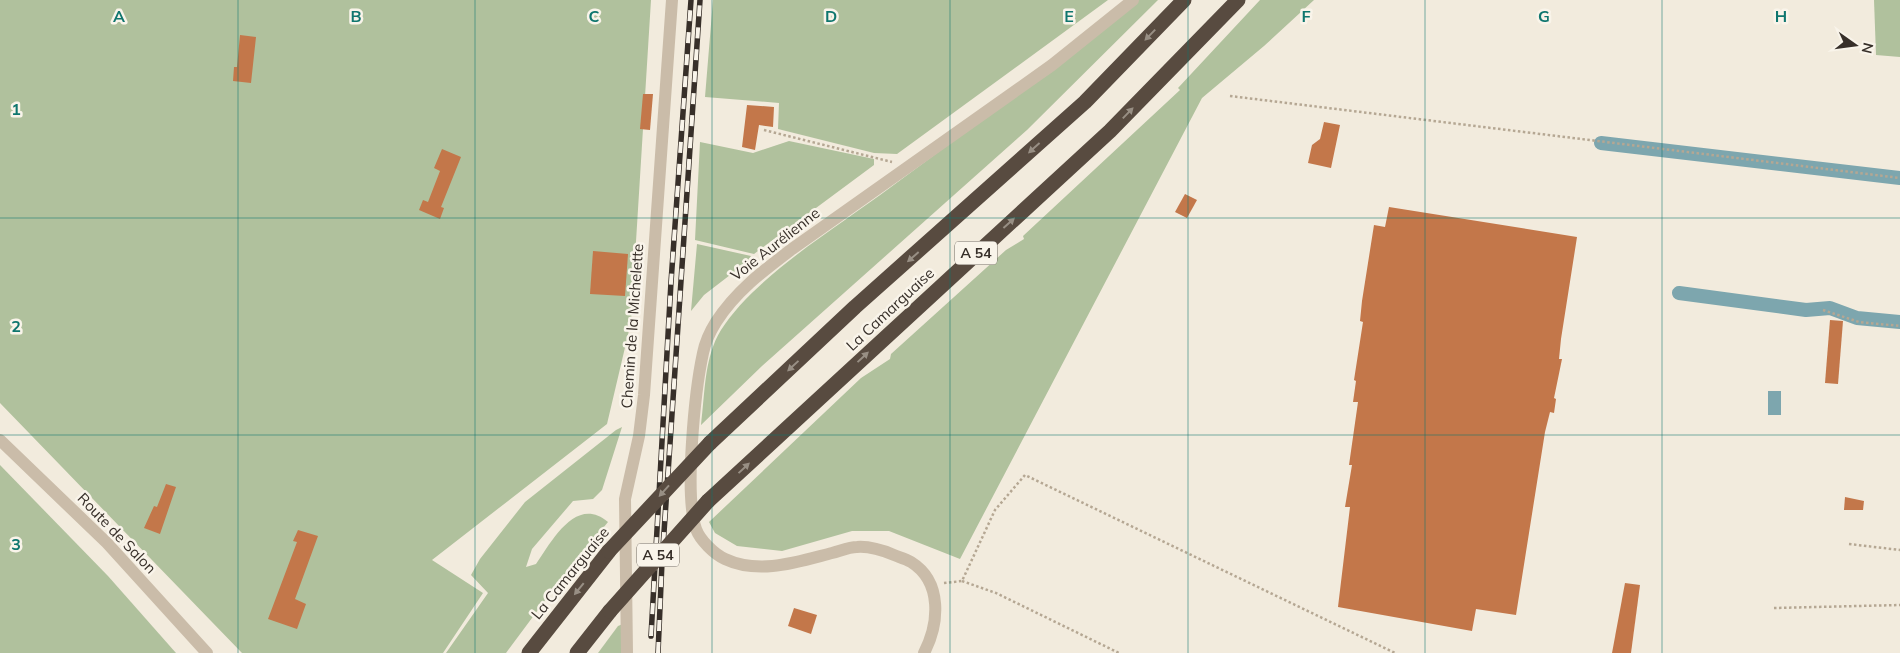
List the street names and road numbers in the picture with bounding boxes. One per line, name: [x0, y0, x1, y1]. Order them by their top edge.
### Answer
street label: Voie Aurélienne: [727, 203, 823, 285]
road number: A 54: [955, 242, 997, 264]
street label: Chemin de la Michelette: [617, 243, 647, 409]
street label: La Camarguaise: [842, 263, 938, 355]
street label: Route de Salon: [74, 489, 160, 577]
street label: La Camarguaise: [527, 523, 613, 623]
road number: A 54: [637, 544, 679, 566]

